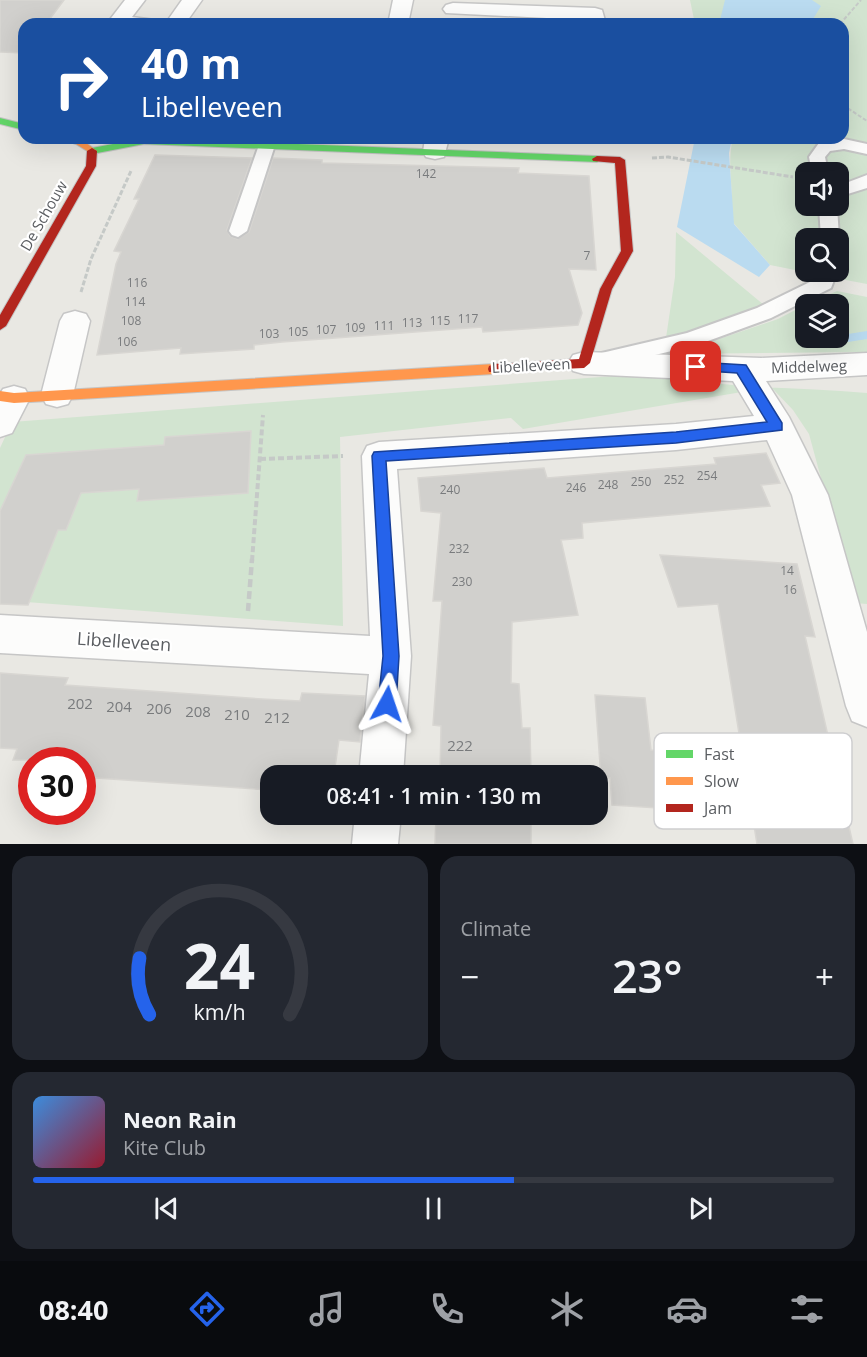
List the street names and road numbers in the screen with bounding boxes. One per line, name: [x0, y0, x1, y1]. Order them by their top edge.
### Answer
street label: De Schouw: [15, 177, 71, 254]
street label: Libelleveen: [491, 353, 571, 377]
street label: Middelweg: [771, 355, 847, 377]
street label: Libelleveen: [76, 626, 172, 656]

